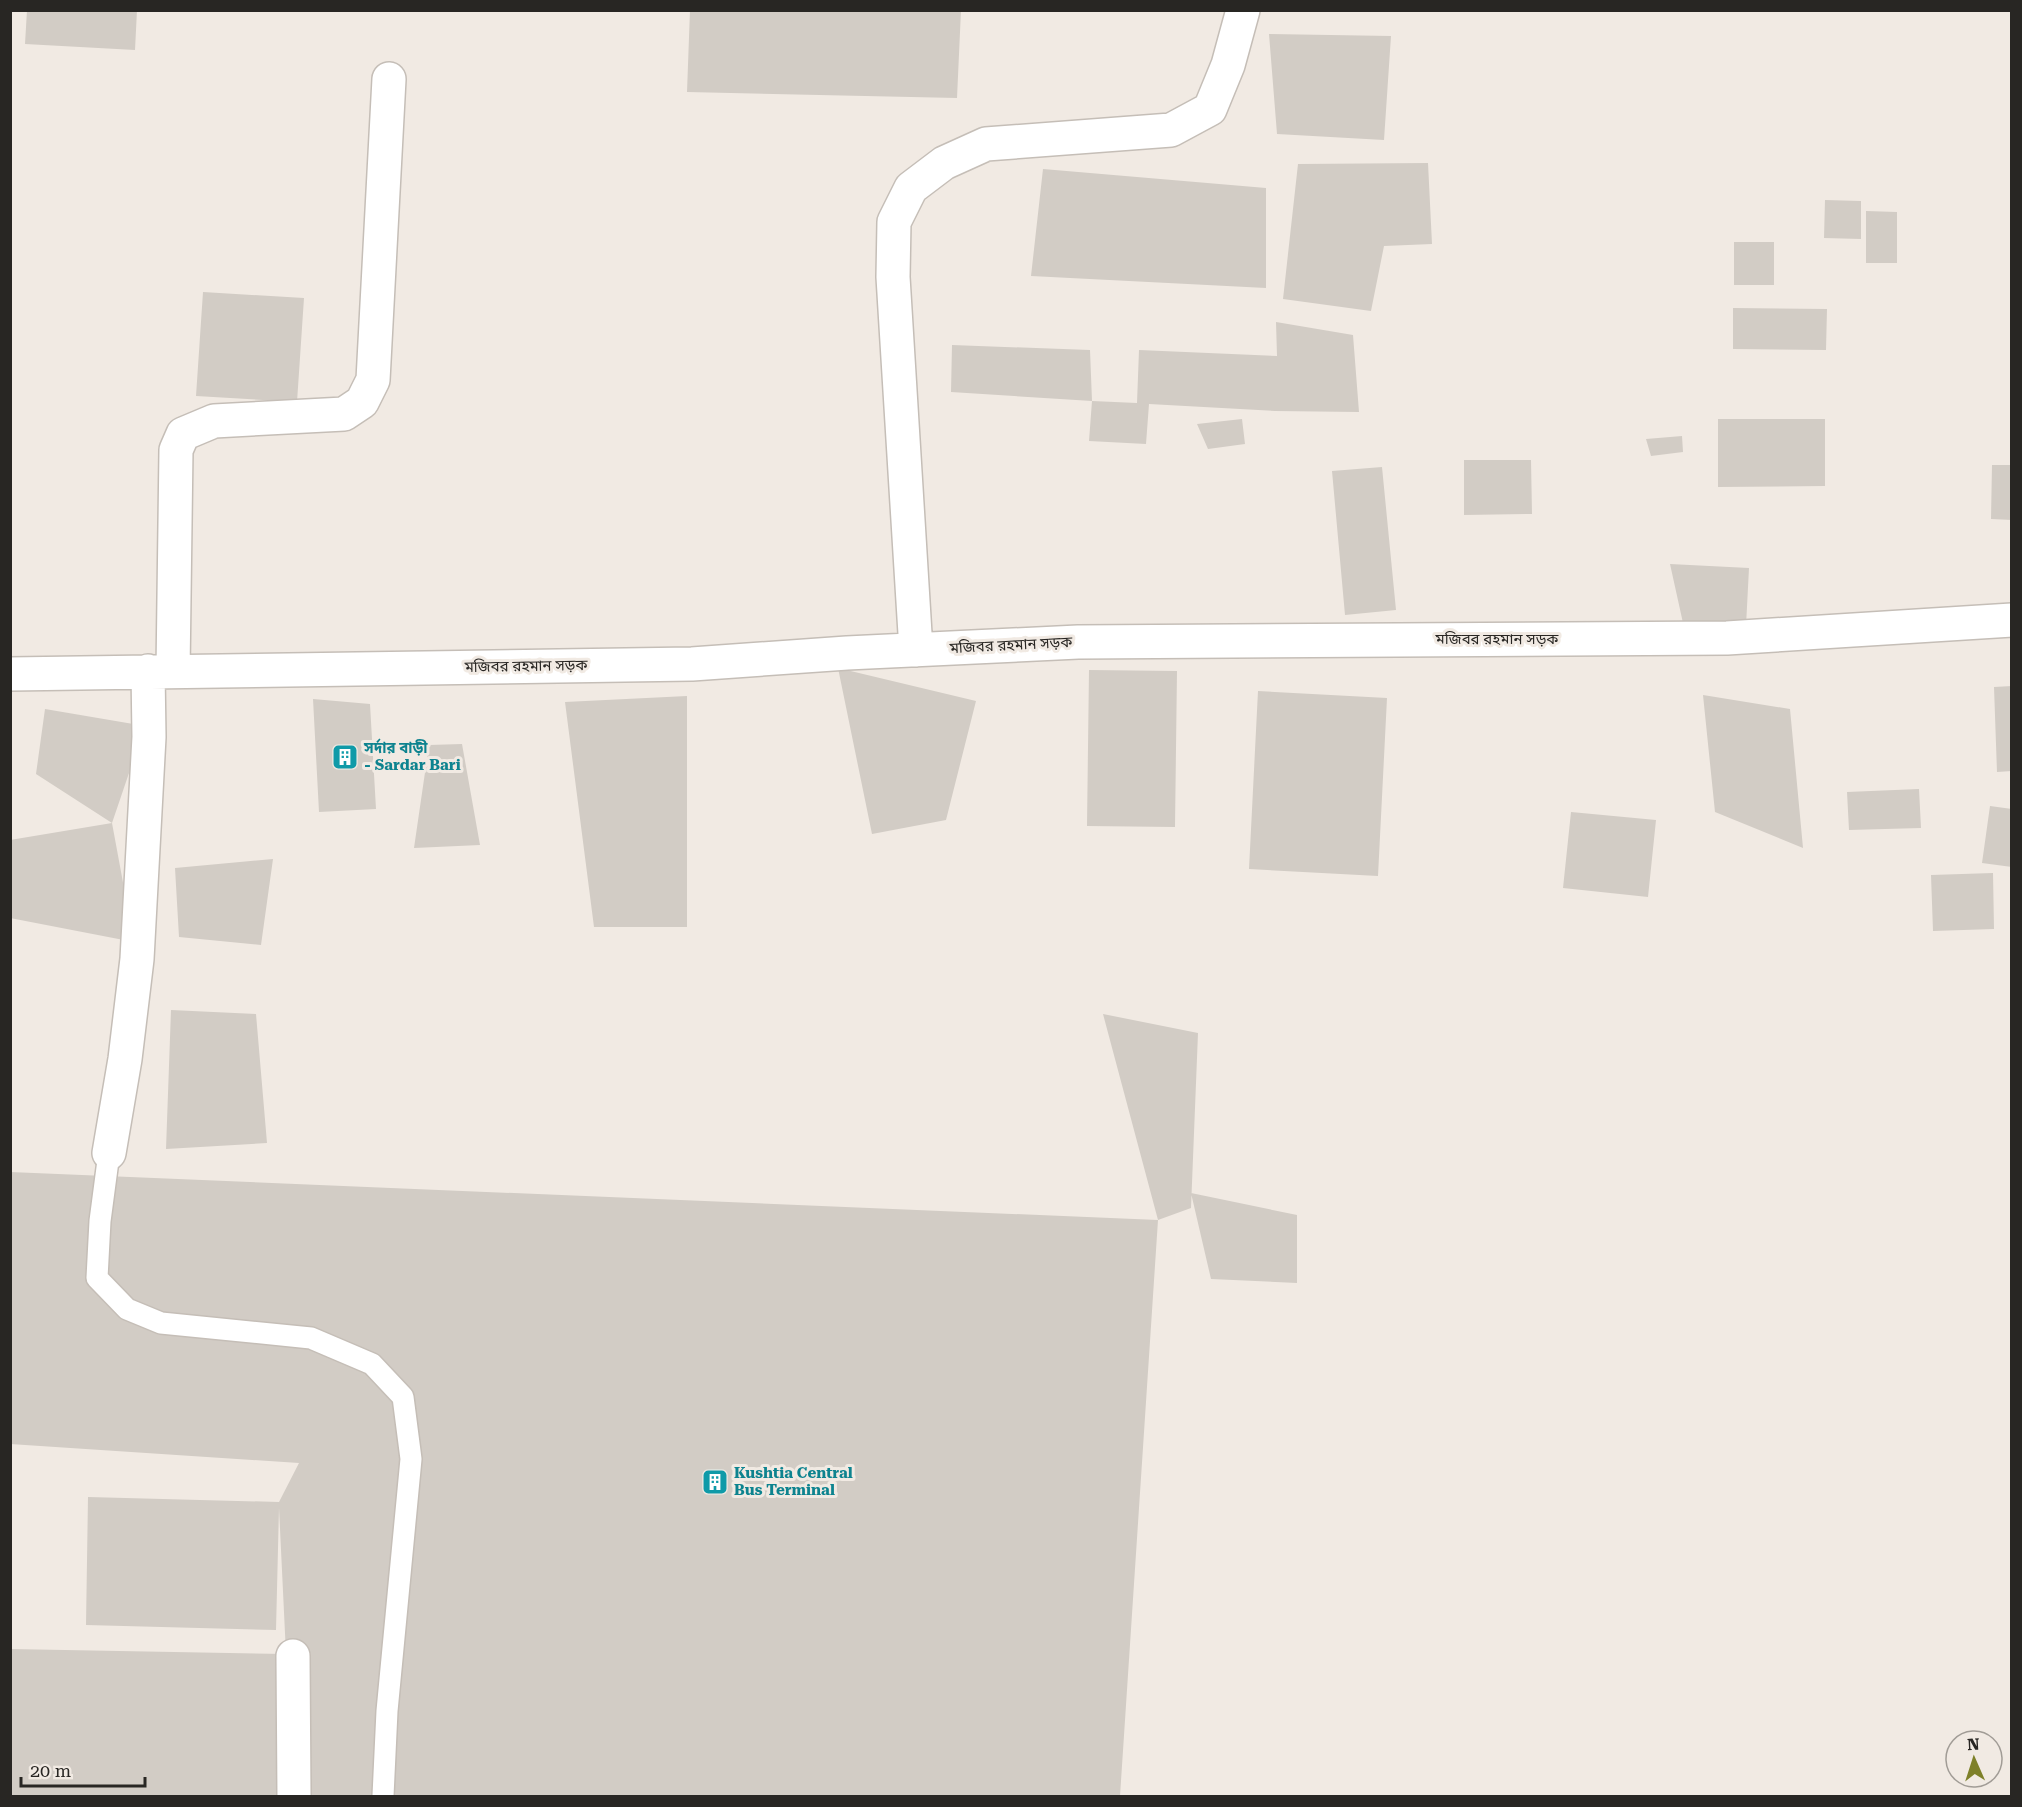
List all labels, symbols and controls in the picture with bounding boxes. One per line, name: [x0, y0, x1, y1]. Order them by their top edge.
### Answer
street label: মজিবর রহমান সড়ক: [1435, 630, 1559, 648]
street label: মজিবর রহমান সড়ক: [948, 633, 1074, 657]
street label: মজিবর রহমান সড়ক: [463, 656, 588, 676]
place label: সর্দার বাড়ী - Sardar Bari: [363, 738, 461, 774]
building icon: সর্দার বাড়ী - Sardar Bari: [330, 742, 360, 772]
place label: Kushtia Central Bus Terminal: [734, 1464, 853, 1499]
building icon: Kushtia Central Bus Terminal: [700, 1467, 730, 1497]
north arrow: [1944, 1729, 2004, 1789]
text: N: [1967, 1735, 1980, 1754]
scale bar: [21, 1750, 146, 1788]
text: 20 m: [30, 1760, 71, 1781]

